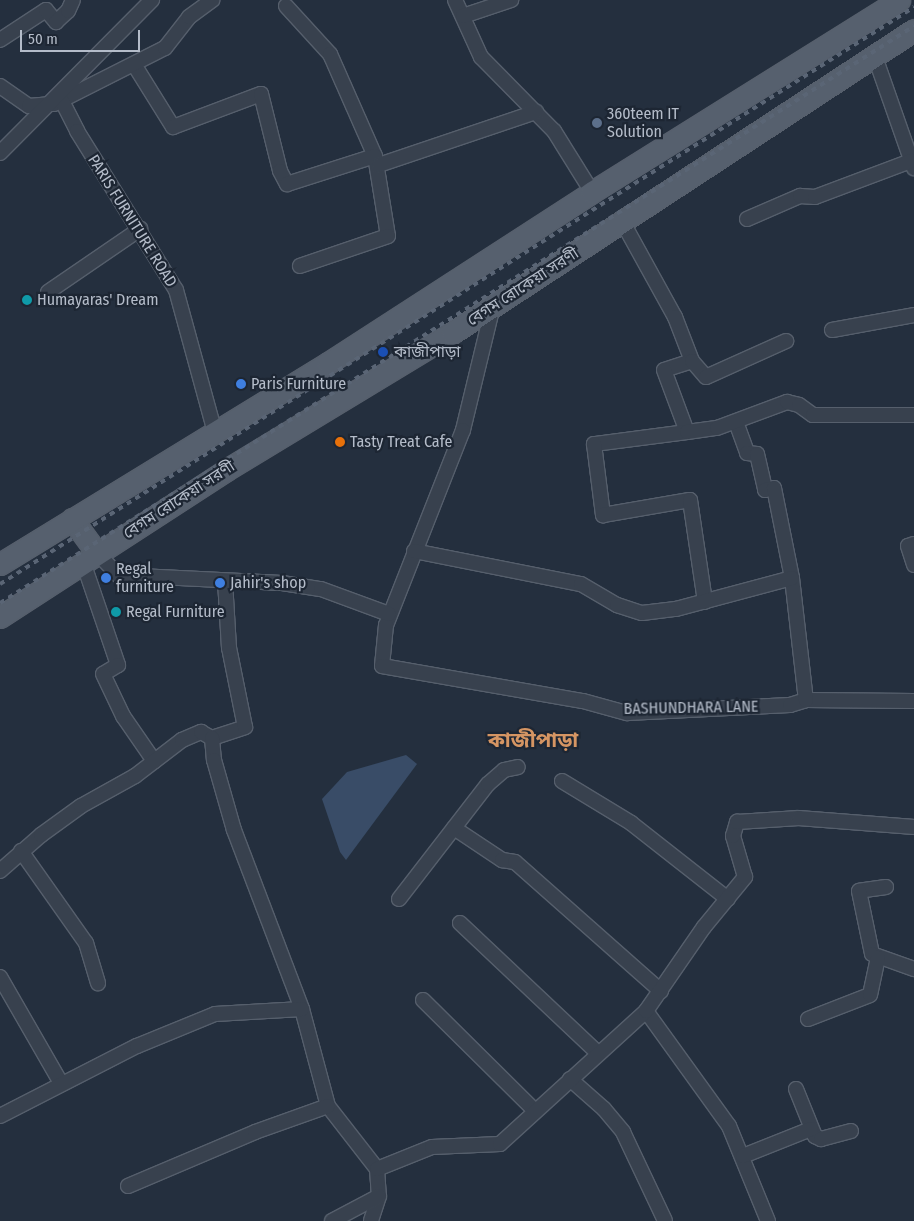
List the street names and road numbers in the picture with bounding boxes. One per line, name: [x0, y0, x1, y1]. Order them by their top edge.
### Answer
street label: PARIS FURNITURE ROAD: [83, 151, 181, 291]
street label: বেগম রোকেয়া সরণী: [464, 244, 582, 330]
street label: বেগম রোকেয়া সরণী: [120, 457, 238, 543]
street label: BASHUNDHARA LANE: [623, 697, 759, 719]

